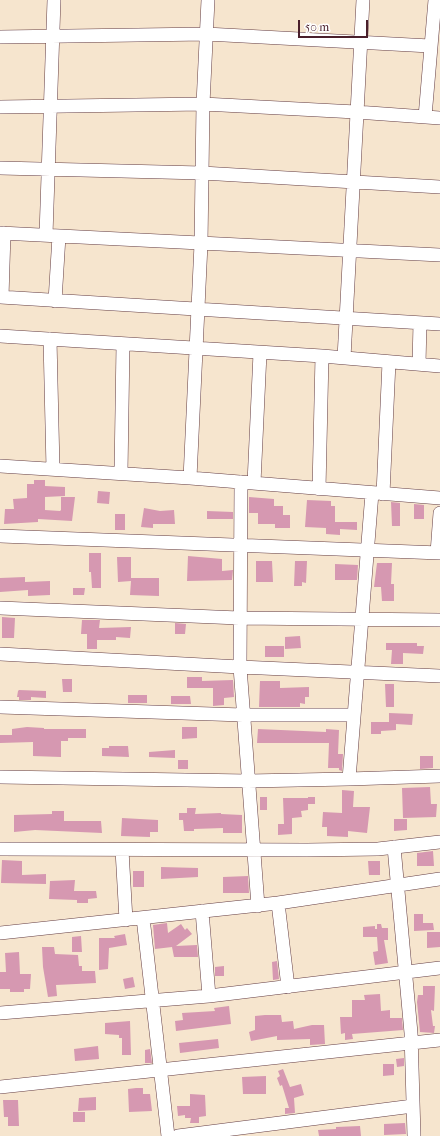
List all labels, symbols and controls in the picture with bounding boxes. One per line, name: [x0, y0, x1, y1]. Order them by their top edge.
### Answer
scale bar: [300, 12, 370, 38]
text: 50 m: [305, 20, 329, 34]

